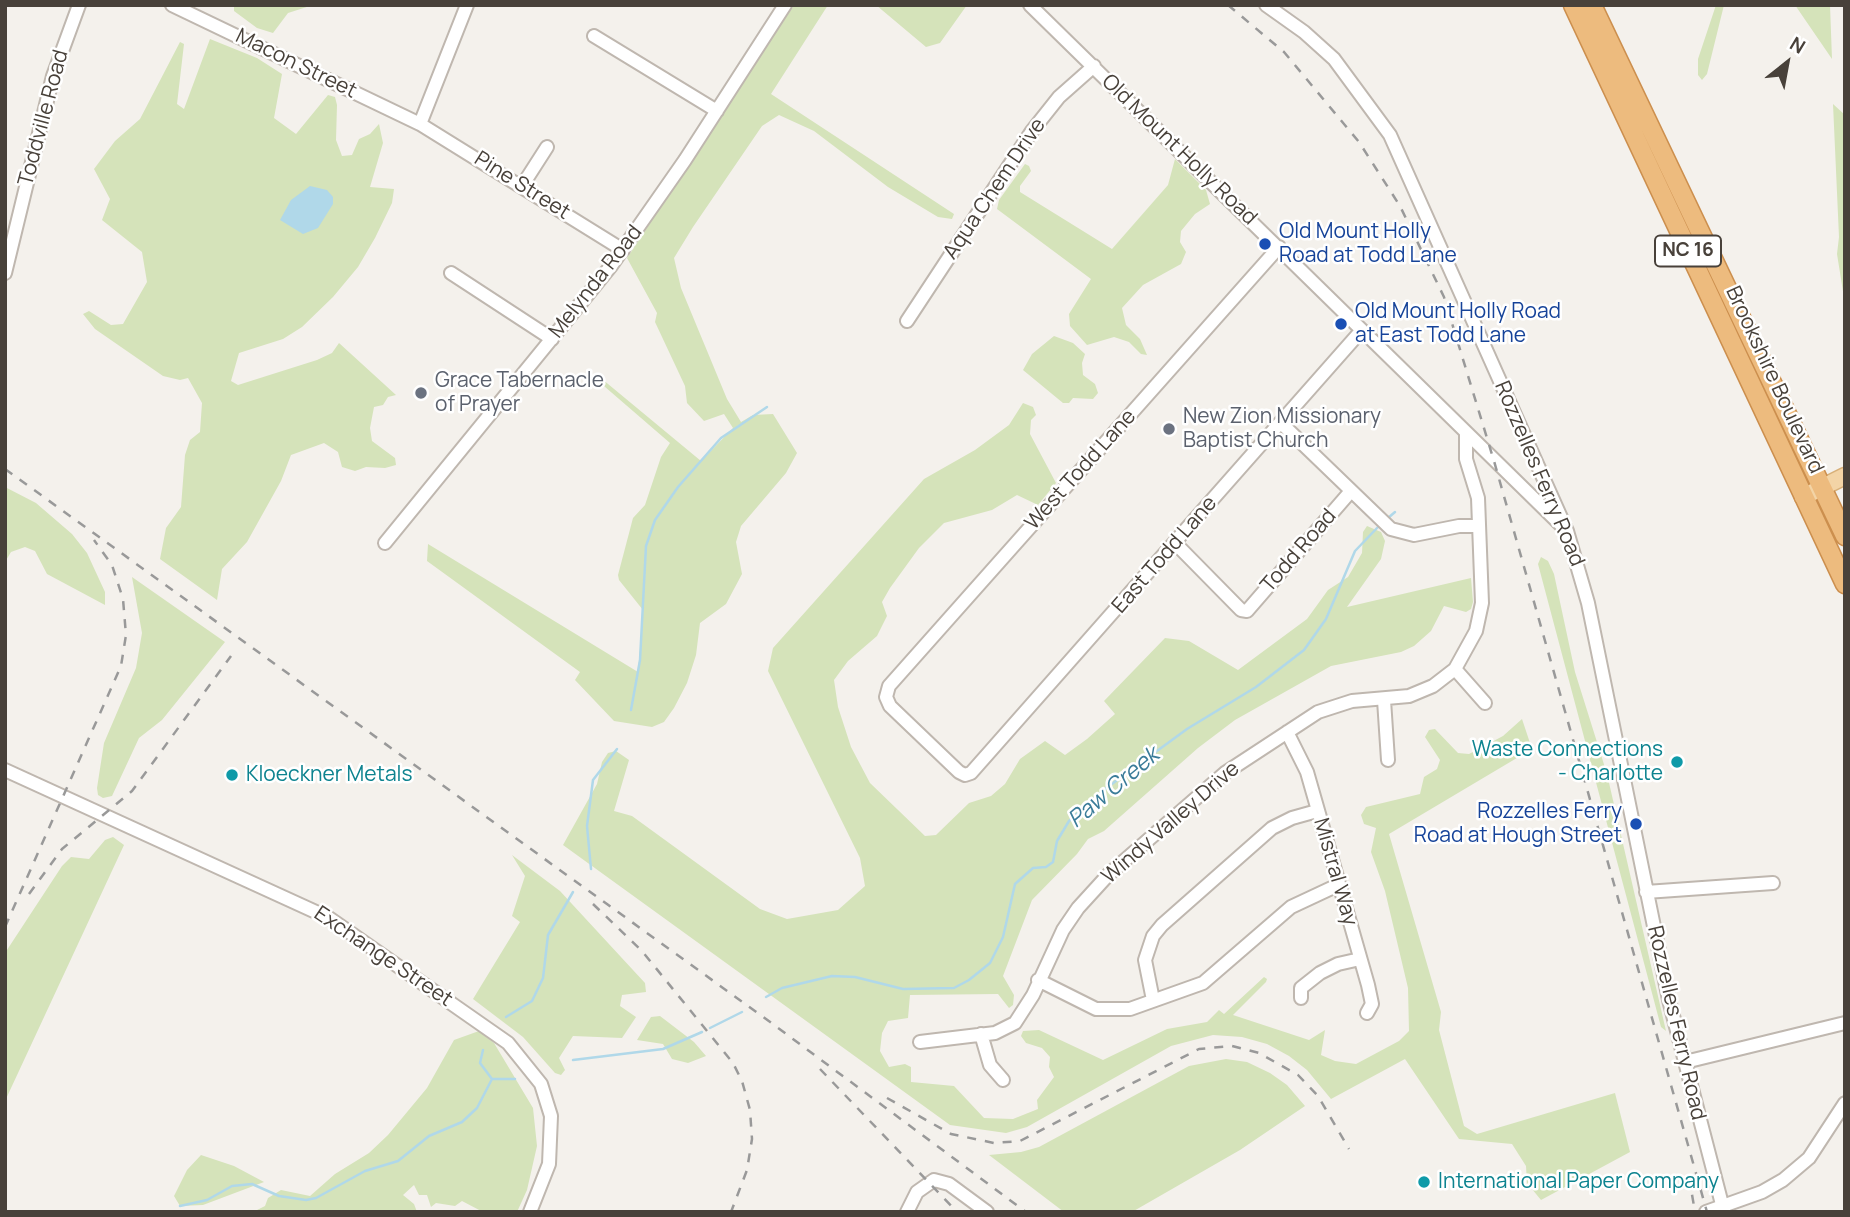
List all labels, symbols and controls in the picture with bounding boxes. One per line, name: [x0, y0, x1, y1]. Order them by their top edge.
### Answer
street label: Macon Street: [231, 24, 361, 104]
north arrow: [1752, 28, 1822, 98]
text: N: [1785, 30, 1810, 60]
street label: Toddville Road: [14, 47, 74, 189]
street label: Old Mount Holly Road: [1096, 69, 1262, 231]
street label: Aqua Chem Drive: [939, 114, 1051, 264]
street label: Pine Street: [469, 147, 575, 225]
place label: Old Mount Holly Road at Todd Lane: [1279, 219, 1457, 269]
street label: Melynda Road: [544, 221, 648, 343]
road number: NC 16: [1655, 235, 1721, 266]
marker: Old Mount Holly Road at Todd Lane: [1257, 236, 1273, 252]
street label: Brookshire Boulevard: [1720, 282, 1828, 478]
place label: Old Mount Holly Road at East Todd Lane: [1355, 299, 1561, 349]
marker: Old Mount Holly Road at East Todd Lane: [1333, 316, 1349, 332]
place label: Grace Tabernacle of Prayer: [435, 368, 604, 418]
street label: Rozzelles Ferry Road: [1489, 378, 1589, 570]
marker: Grace Tabernacle of Prayer: [413, 385, 429, 401]
street label: West Todd Lane: [1020, 404, 1142, 536]
place label: New Zion Missionary Baptist Church: [1183, 404, 1381, 454]
marker: New Zion Missionary Baptist Church: [1161, 421, 1177, 437]
street label: East Todd Lane: [1107, 491, 1223, 619]
street label: Todd Road: [1256, 504, 1342, 598]
place label: Waste Connections - Charlotte: [1472, 737, 1663, 787]
water label: Paw Creek: [1063, 742, 1165, 834]
marker: Waste Connections - Charlotte: [1669, 754, 1685, 770]
street label: Windy Valley Drive: [1097, 756, 1245, 890]
place label: Kloeckner Metals: [246, 762, 412, 788]
marker: Kloeckner Metals: [224, 767, 240, 783]
place label: Rozzelles Ferry Road at Hough Street: [1414, 799, 1622, 849]
street label: Mistral Way: [1308, 815, 1362, 929]
marker: Rozzelles Ferry Road at Hough Street: [1628, 816, 1644, 832]
street label: Exchange Street: [309, 901, 457, 1013]
street label: Rozzelles Ferry Road: [1641, 923, 1711, 1123]
place label: International Paper Company: [1438, 1169, 1719, 1195]
marker: International Paper Company: [1416, 1174, 1432, 1190]

